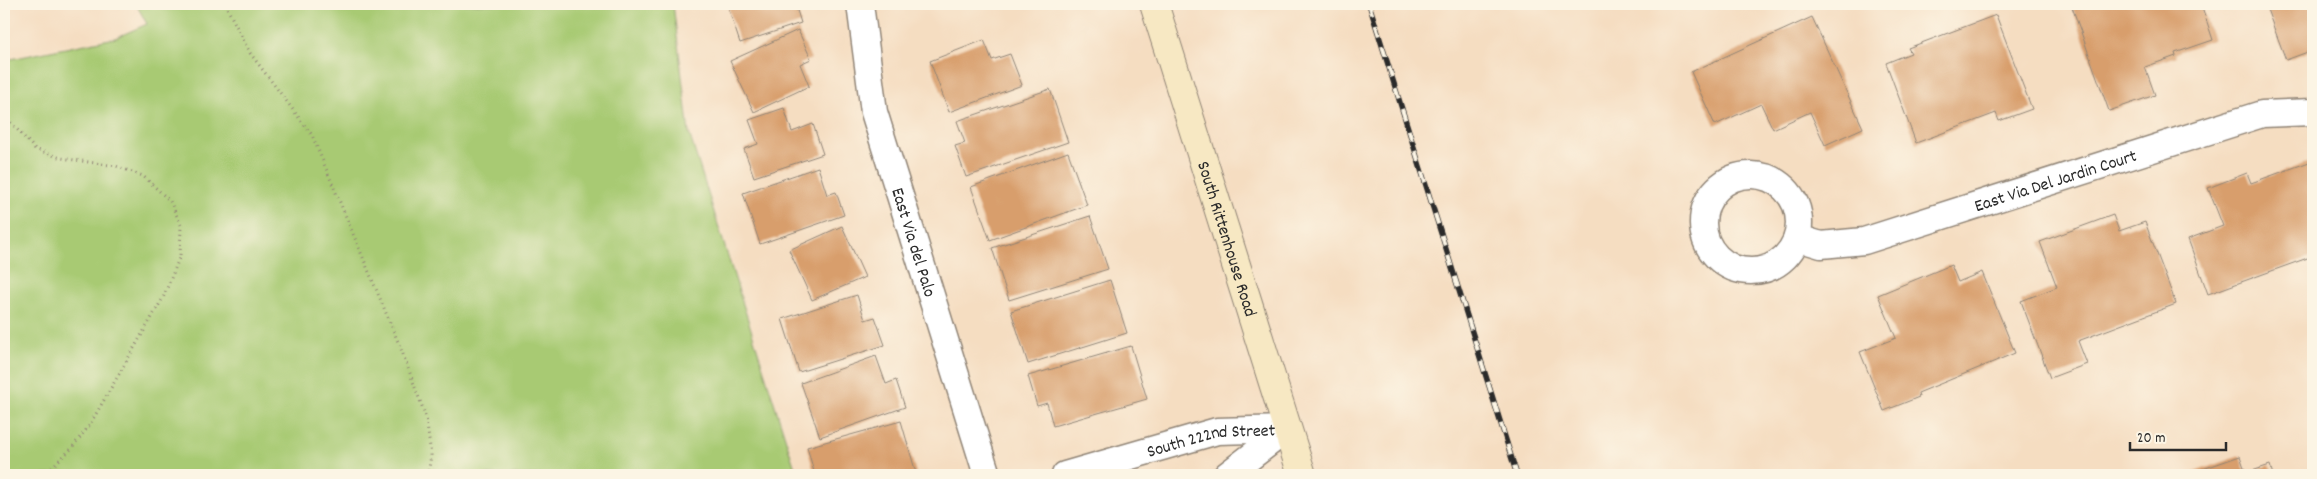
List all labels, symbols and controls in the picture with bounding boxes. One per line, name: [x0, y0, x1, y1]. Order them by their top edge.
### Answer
street label: East Via Del Jardin Court: [1972, 145, 2141, 220]
street label: South Rittenhouse Road: [1189, 159, 1262, 320]
street label: East Via del Palo: [883, 185, 941, 300]
street label: South 222nd Street: [1144, 419, 1276, 466]
scale bar: [2130, 419, 2226, 451]
text: 20 m: [2137, 428, 2165, 450]

